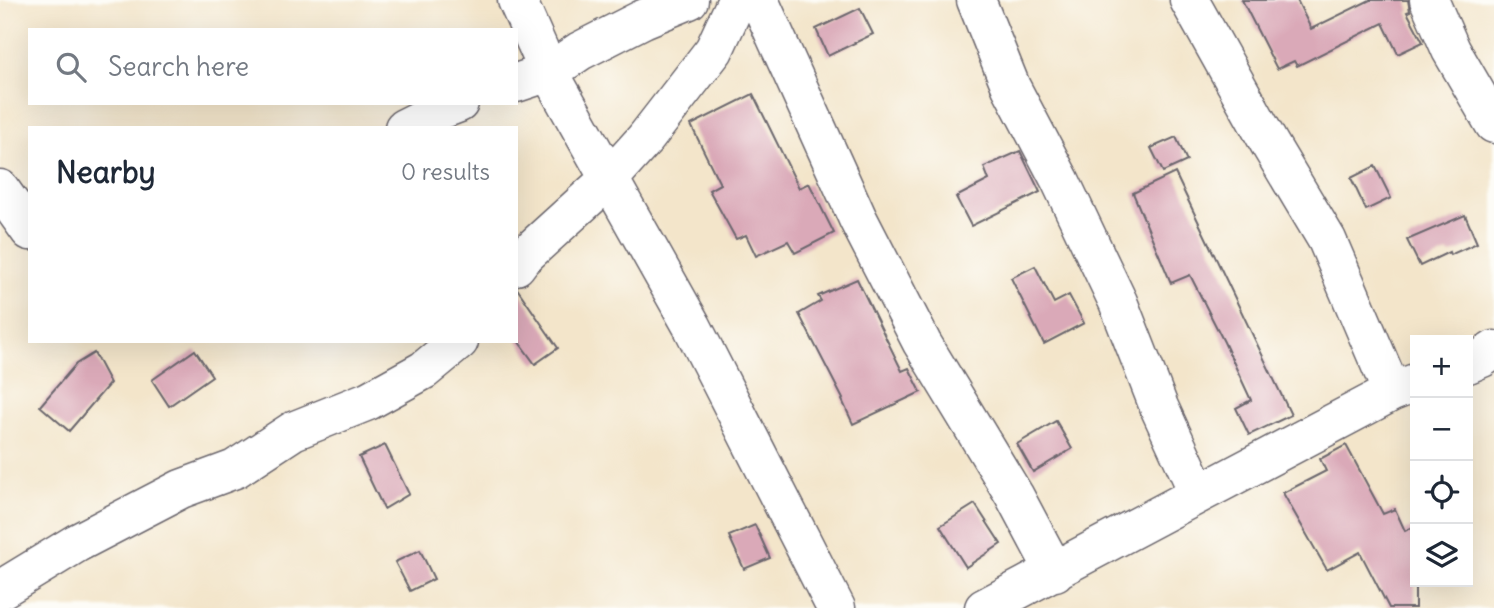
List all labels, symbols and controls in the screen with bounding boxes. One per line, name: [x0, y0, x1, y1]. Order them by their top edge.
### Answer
search box: [28, 28, 518, 105]
icon: search: [52, 48, 90, 86]
text: Search here: [108, 50, 249, 83]
text: Nearby: [56, 153, 156, 191]
text: 0 results: [401, 157, 490, 186]
map controls: [1410, 335, 1473, 587]
button: +: [1410, 335, 1473, 398]
button: −: [1410, 398, 1473, 461]
button: locate: [1410, 461, 1473, 524]
button: layers: [1410, 524, 1473, 587]

